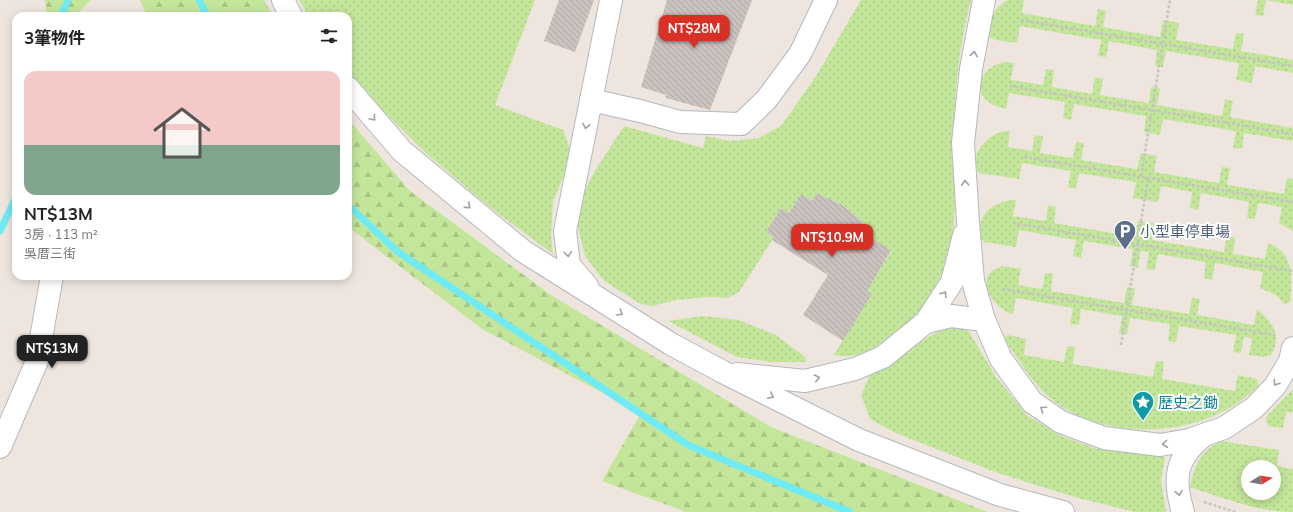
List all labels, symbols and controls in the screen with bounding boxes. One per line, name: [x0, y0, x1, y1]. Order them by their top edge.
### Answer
pin: NT$28M: [661, 15, 727, 49]
text: NT$28M: [668, 20, 720, 36]
icon: filters: [318, 25, 340, 47]
text: 3筆物件: [24, 27, 85, 48]
one-way arrow: [969, 51, 977, 57]
icon: home: [146, 97, 218, 169]
one-way arrow: [369, 113, 376, 121]
one-way arrow: [582, 123, 590, 129]
one-way arrow: [961, 180, 970, 186]
one-way arrow: [464, 202, 471, 209]
text: NT$13M: [24, 203, 93, 224]
parking icon: 小型車停車場: [1112, 218, 1138, 251]
place label: 小型車停車場: [1140, 222, 1230, 241]
pin: NT$10.9M: [791, 224, 873, 258]
text: 3房 · 113 m²: [24, 226, 98, 242]
text: NT$10.9M: [800, 229, 864, 245]
text: 吳厝三街: [24, 245, 76, 261]
one-way arrow: [563, 251, 572, 257]
one-way arrow: [939, 291, 946, 298]
one-way arrow: [616, 308, 623, 315]
pin: NT$13M: [19, 335, 85, 369]
text: NT$13M: [26, 340, 78, 356]
one-way arrow: [814, 375, 820, 383]
one-way arrow: [1273, 379, 1281, 386]
place icon: 歷史之鋤: [1130, 389, 1156, 422]
one-way arrow: [766, 391, 774, 399]
place label: 歷史之鋤: [1158, 393, 1218, 412]
one-way arrow: [1040, 406, 1047, 414]
one-way arrow: [1162, 439, 1168, 448]
north arrow: [1241, 460, 1281, 500]
map controls: [1241, 460, 1281, 500]
one-way arrow: [1174, 490, 1182, 496]

